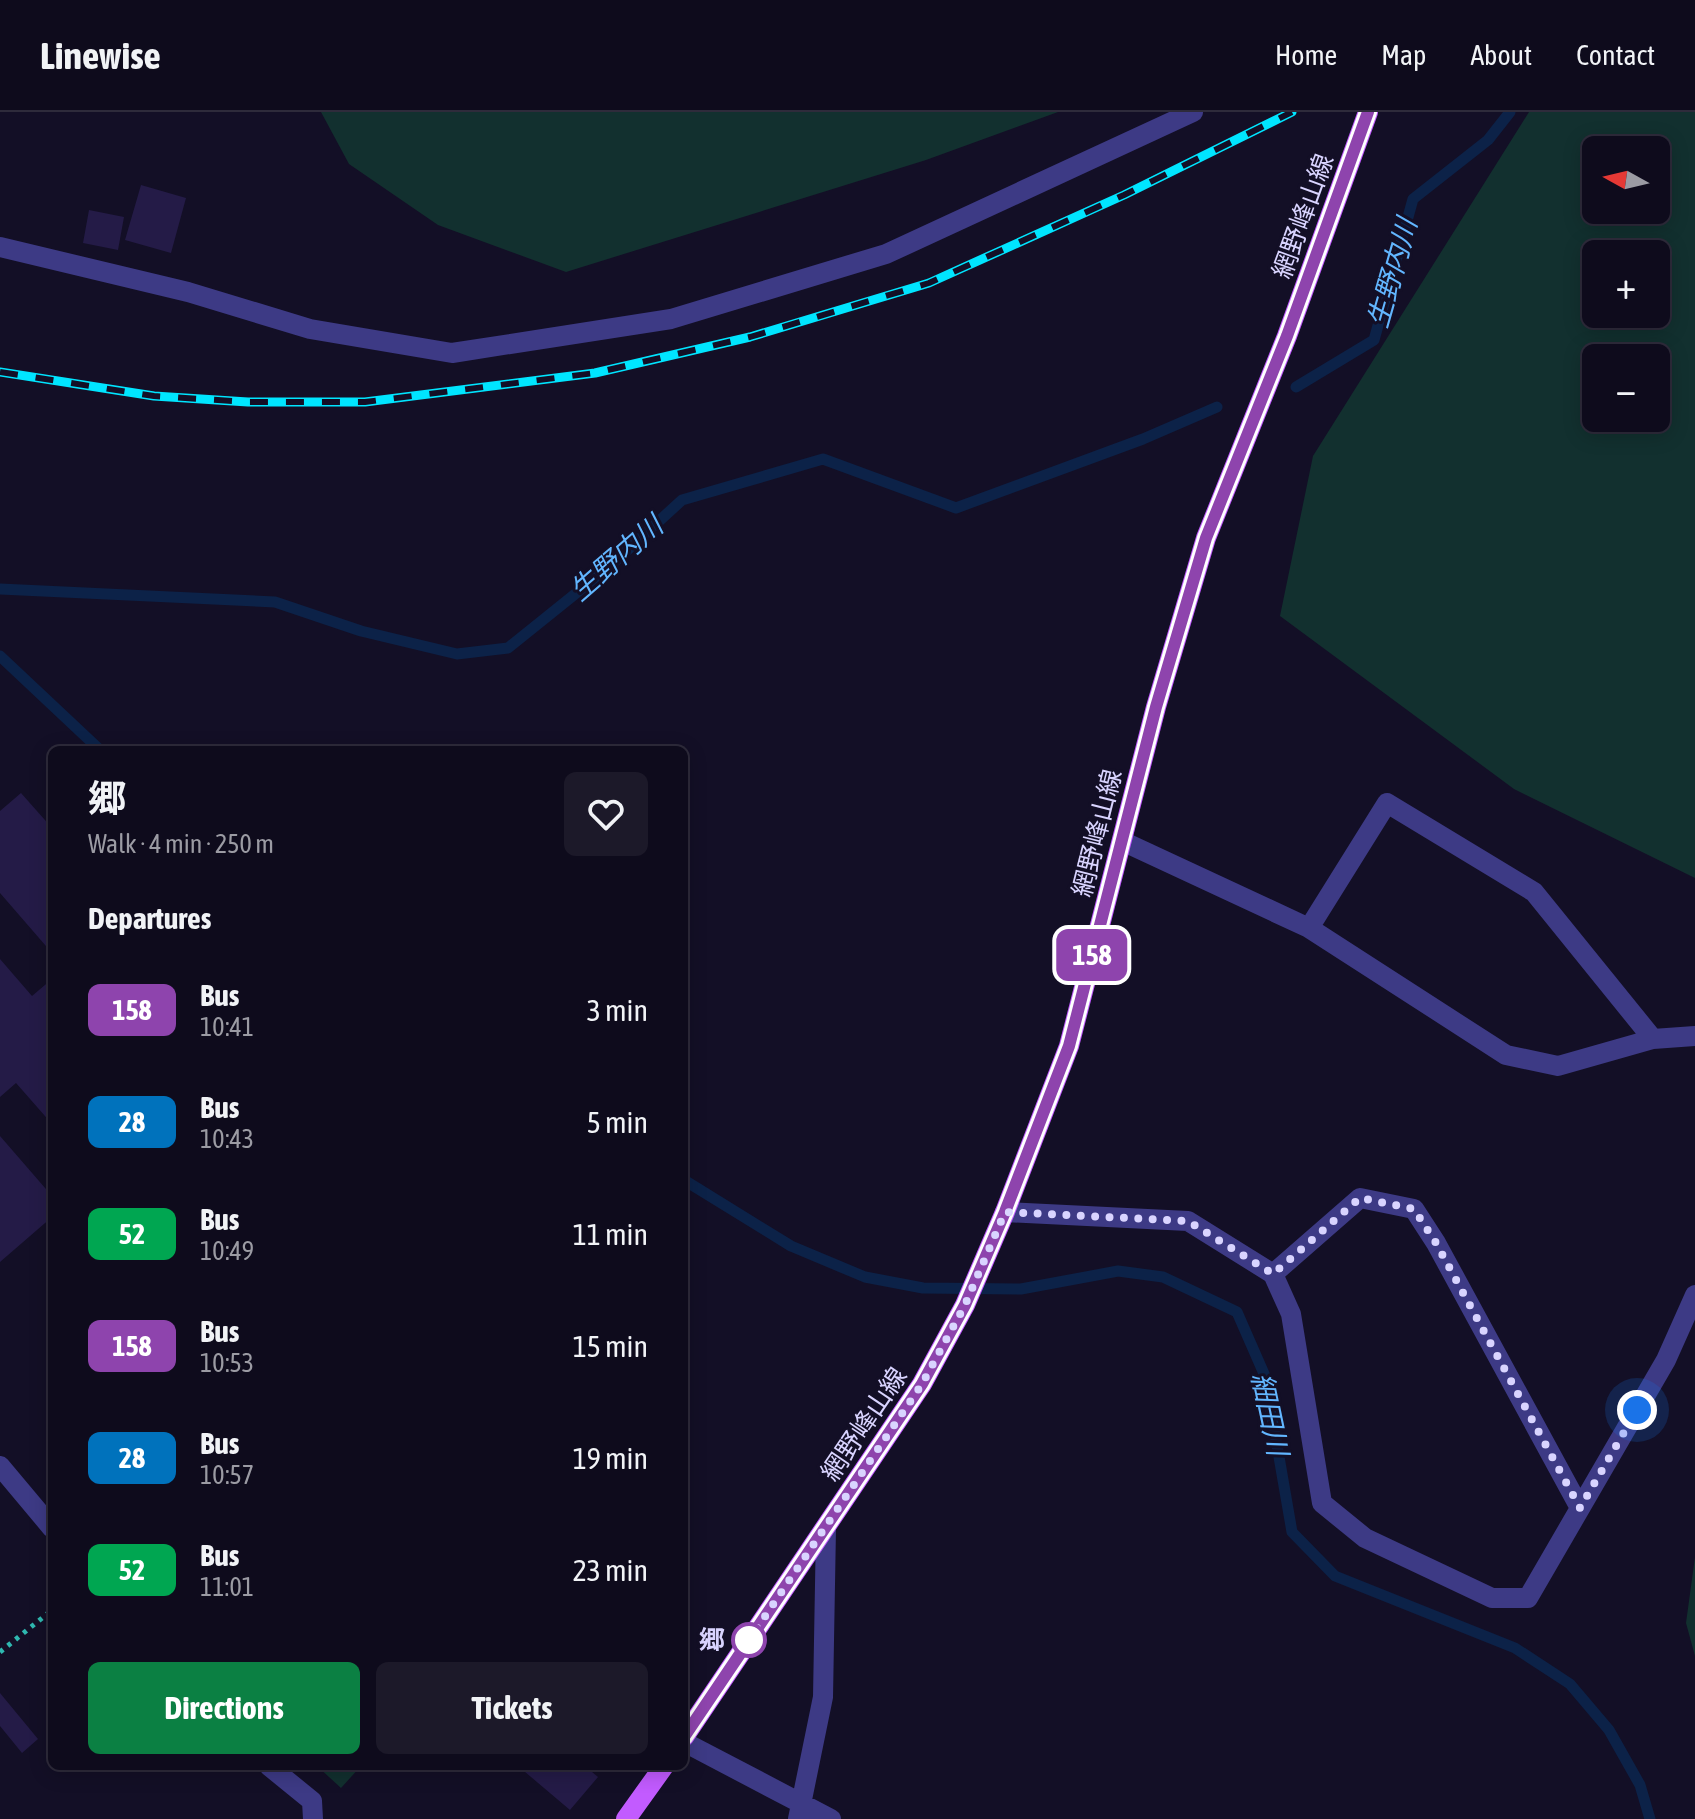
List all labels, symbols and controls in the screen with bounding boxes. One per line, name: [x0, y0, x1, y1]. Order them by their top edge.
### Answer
text: Linewise: [40, 34, 161, 77]
text: Home: [1275, 39, 1337, 71]
text: Map: [1381, 39, 1426, 71]
text: About: [1470, 39, 1532, 71]
text: Contact: [1576, 39, 1655, 71]
north arrow: [1582, 136, 1670, 224]
map controls: [1582, 136, 1670, 432]
street label: 網野峰山線: [1267, 150, 1339, 282]
water label: 生野内川: [1361, 212, 1424, 331]
button: +: [1582, 240, 1670, 328]
button: −: [1582, 344, 1670, 432]
water label: 生野内川: [563, 507, 671, 607]
street label: 網野峰山線: [1067, 766, 1127, 900]
button: heart: [564, 772, 648, 856]
text: 郷: [88, 777, 126, 820]
text: Walk · 4 min · 250 m: [88, 829, 274, 859]
text: Departures: [88, 901, 211, 935]
line badge: 158: [1046, 929, 1138, 981]
text: 158: [1072, 939, 1112, 971]
text: Bus: [200, 978, 239, 1012]
text: 3 min: [587, 993, 648, 1027]
text: 158: [112, 994, 152, 1026]
text: 10:41: [200, 1012, 254, 1042]
text: Bus: [200, 1090, 239, 1124]
text: 5 min: [587, 1105, 648, 1139]
text: 28: [119, 1106, 145, 1138]
text: 10:43: [200, 1124, 254, 1154]
text: Bus: [200, 1202, 239, 1236]
text: 11 min: [573, 1217, 648, 1251]
text: 52: [119, 1218, 145, 1250]
text: 10:49: [200, 1236, 254, 1266]
text: Bus: [200, 1314, 239, 1348]
text: 15 min: [573, 1329, 648, 1363]
text: 158: [112, 1330, 152, 1362]
text: 10:53: [200, 1348, 254, 1378]
street label: 網野峰山線: [815, 1362, 913, 1486]
water label: 細田川: [1246, 1370, 1295, 1461]
your location: [1617, 1390, 1657, 1430]
text: Bus: [200, 1426, 239, 1460]
text: 19 min: [573, 1441, 648, 1475]
text: 28: [119, 1442, 145, 1474]
text: 10:57: [200, 1460, 254, 1490]
text: Bus: [200, 1538, 239, 1572]
text: 23 min: [573, 1553, 648, 1587]
text: 52: [119, 1554, 145, 1586]
text: 11:01: [200, 1572, 254, 1602]
marker: 郷: [732, 1623, 766, 1657]
place label: 郷: [699, 1625, 725, 1655]
button: Directions: [88, 1662, 360, 1754]
button: Tickets: [376, 1662, 648, 1754]

